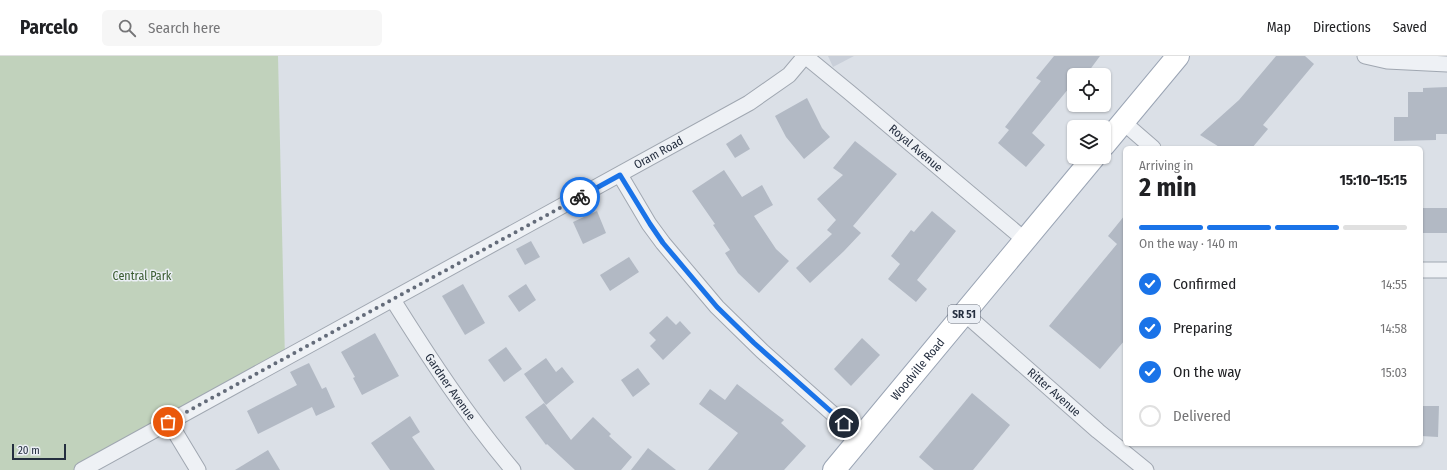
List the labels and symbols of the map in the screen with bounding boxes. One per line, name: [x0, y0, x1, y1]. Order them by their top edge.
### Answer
street label: Royal Avenue: [886, 122, 945, 175]
street label: Oram Road: [631, 134, 686, 172]
courier: [560, 177, 600, 217]
park label: Central Park: [113, 269, 172, 283]
road number: SR 51: [948, 305, 980, 323]
street label: Woodville Road: [888, 335, 947, 403]
street label: Gardner Avenue: [422, 351, 478, 423]
street label: Ritter Avenue: [1025, 365, 1084, 420]
pin: [151, 405, 185, 439]
pin: [827, 406, 861, 440]
scale bar: [12, 442, 66, 461]

